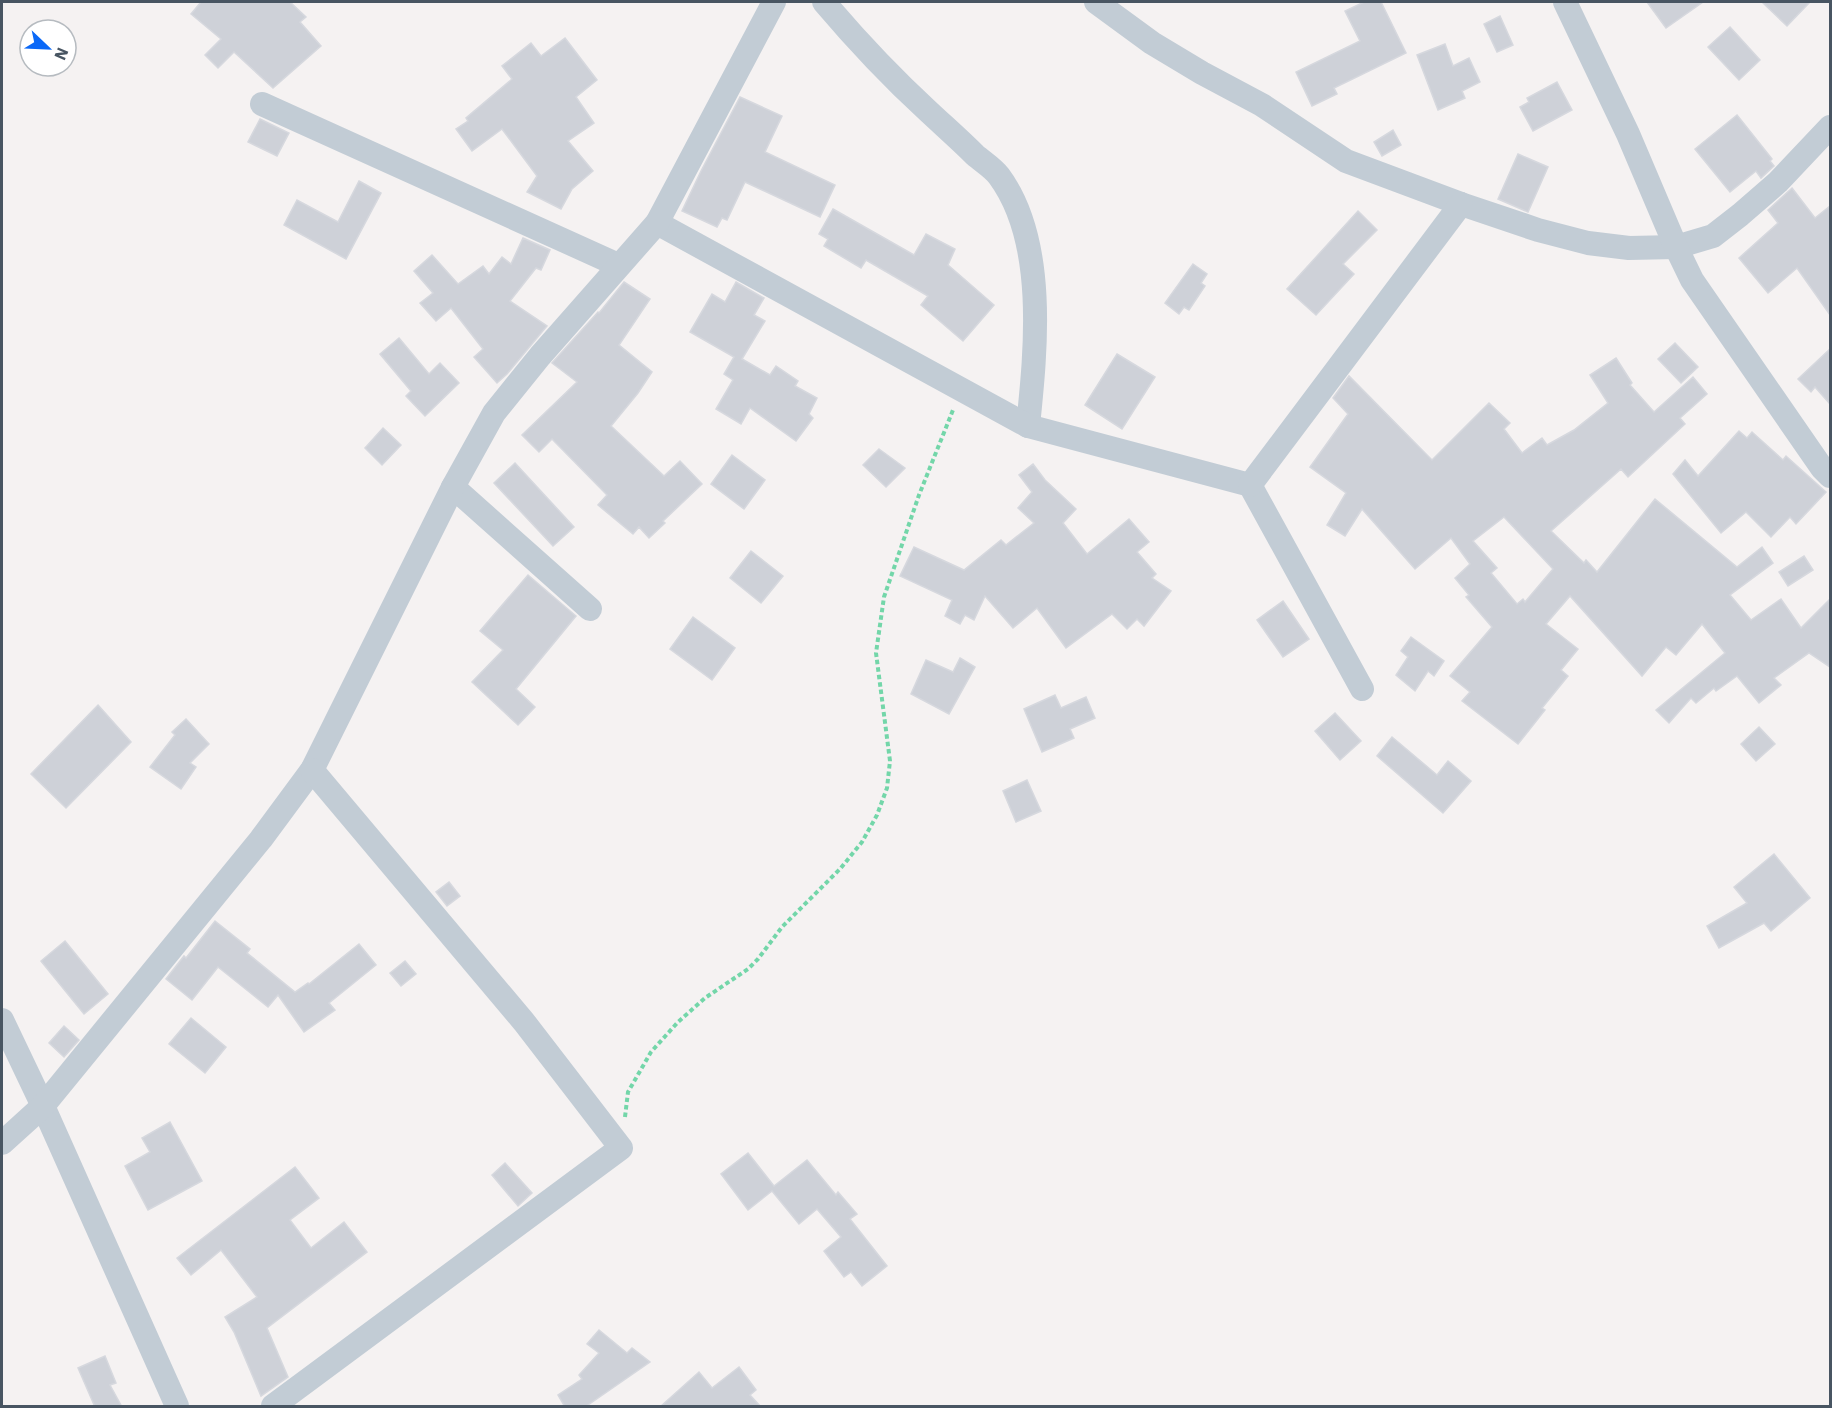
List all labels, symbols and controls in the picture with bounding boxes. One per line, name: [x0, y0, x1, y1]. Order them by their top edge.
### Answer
north arrow: [18, 18, 78, 78]
text: N: [50, 45, 73, 63]

